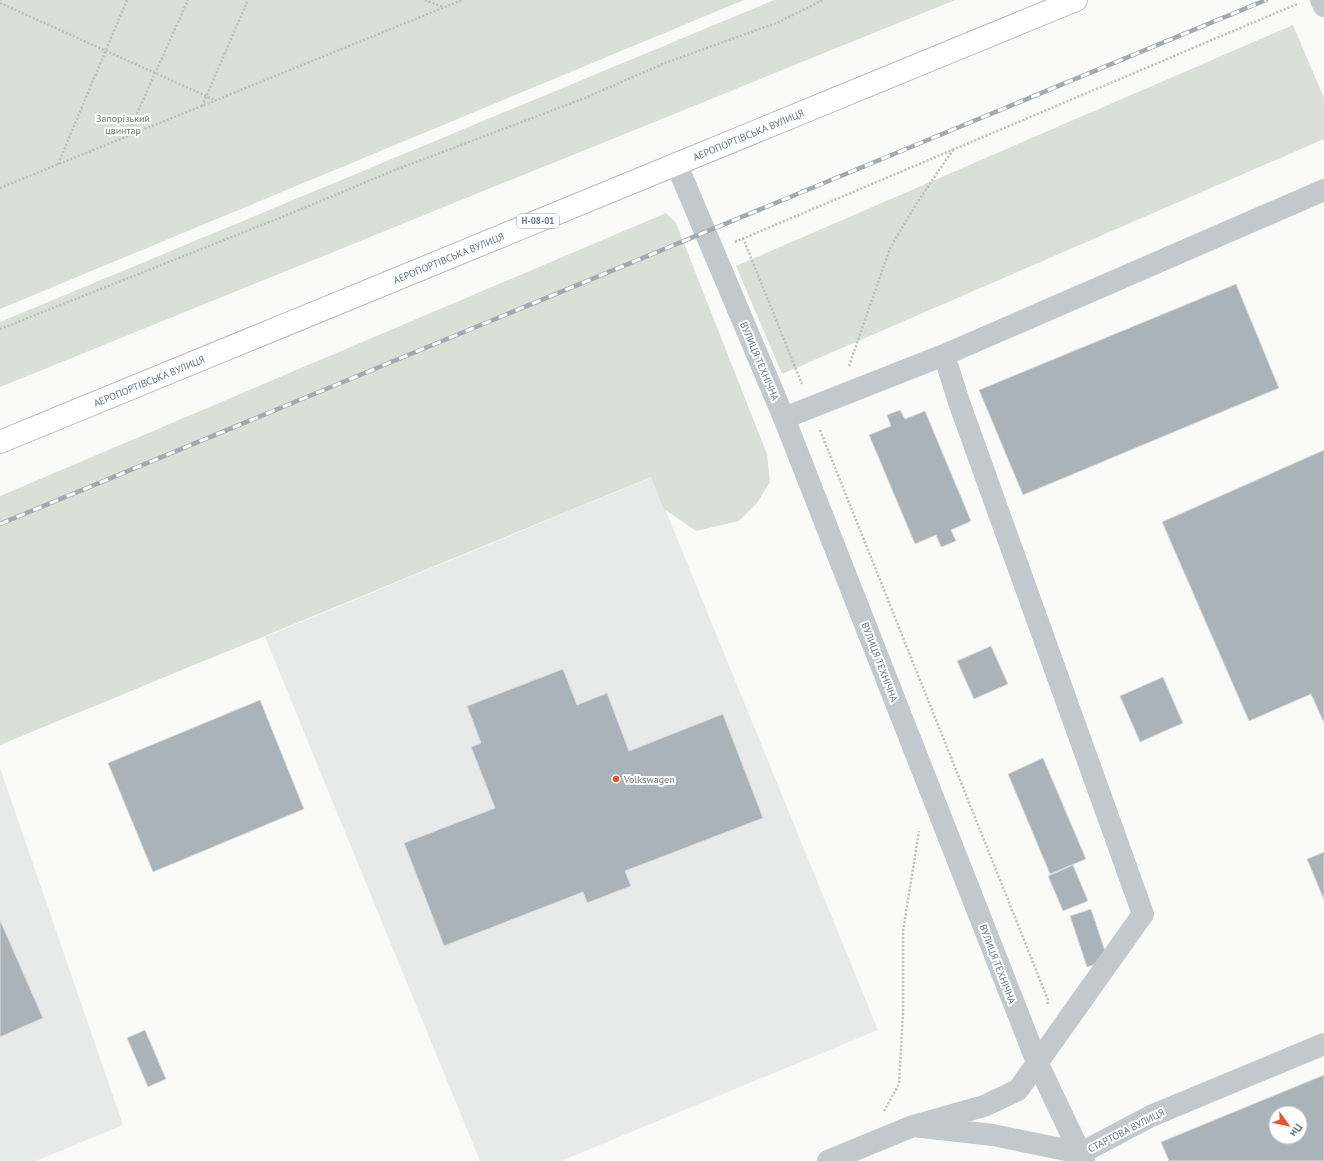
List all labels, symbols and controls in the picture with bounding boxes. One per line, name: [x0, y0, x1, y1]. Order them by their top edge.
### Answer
street label: АЕРОПОРТІВСЬКА ВУЛИЦЯ: [691, 106, 806, 164]
park label: Запорізький цвинтар: [96, 112, 150, 137]
road number: Н-08-01: [517, 214, 559, 228]
street label: АЕРОПОРТІВСЬКА ВУЛИЦЯ: [391, 230, 506, 287]
street label: ВУЛИЦЯ ТЕХНІЧНА: [737, 320, 782, 403]
street label: АЕРОПОРТІВСЬКА ВУЛИЦЯ: [92, 353, 207, 410]
street label: ВУЛИЦЯ ТЕХНІЧНА: [858, 620, 901, 704]
place label: Volkswagen: [623, 773, 675, 786]
marker: Volkswagen: [611, 774, 621, 784]
street label: ВУЛИЦЯ ТЕХНІЧНА: [976, 922, 1019, 1006]
north arrow: [1268, 1105, 1308, 1145]
street label: СТАРТОВА ВУЛИЦЯ: [1086, 1106, 1167, 1155]
text: Пн: [1287, 1121, 1306, 1140]

